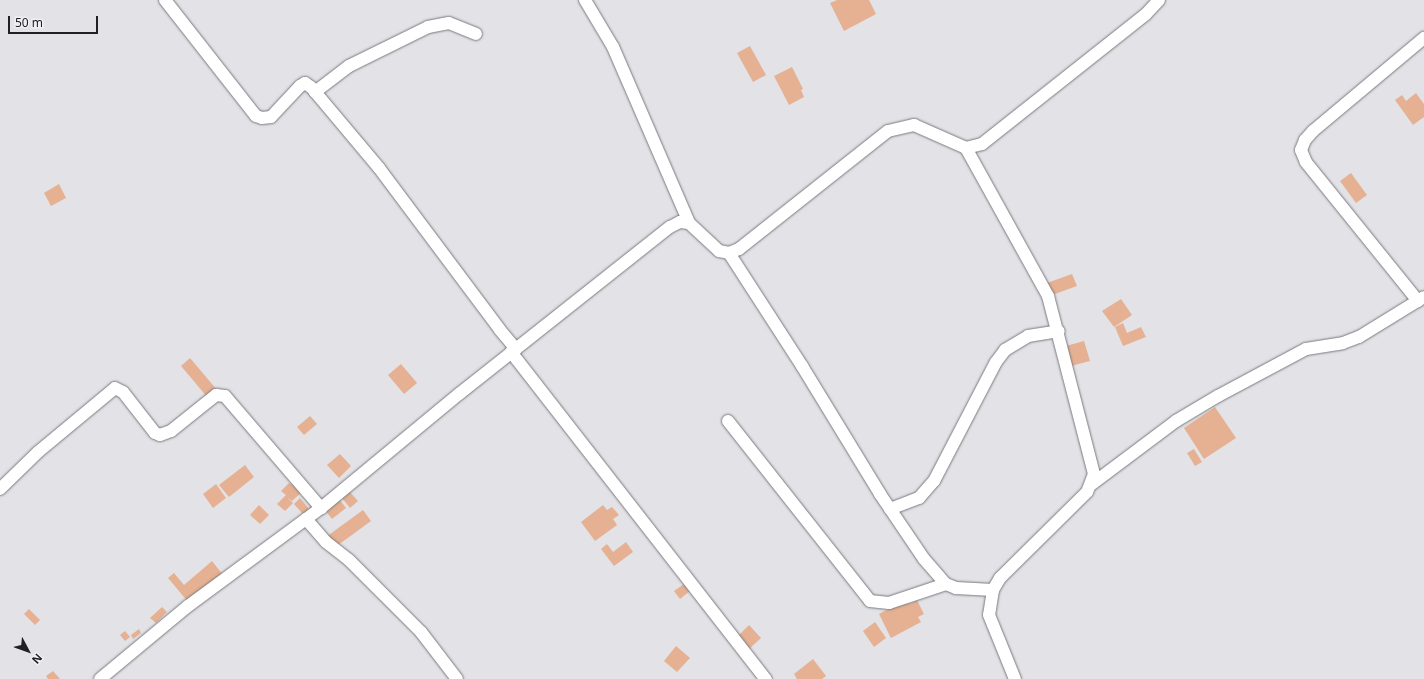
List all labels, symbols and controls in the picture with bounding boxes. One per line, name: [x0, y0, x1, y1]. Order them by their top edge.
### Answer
scale bar: [10, 8, 100, 34]
text: 50 m: [15, 14, 43, 31]
north arrow: [8, 631, 48, 671]
text: N: [29, 651, 46, 667]

